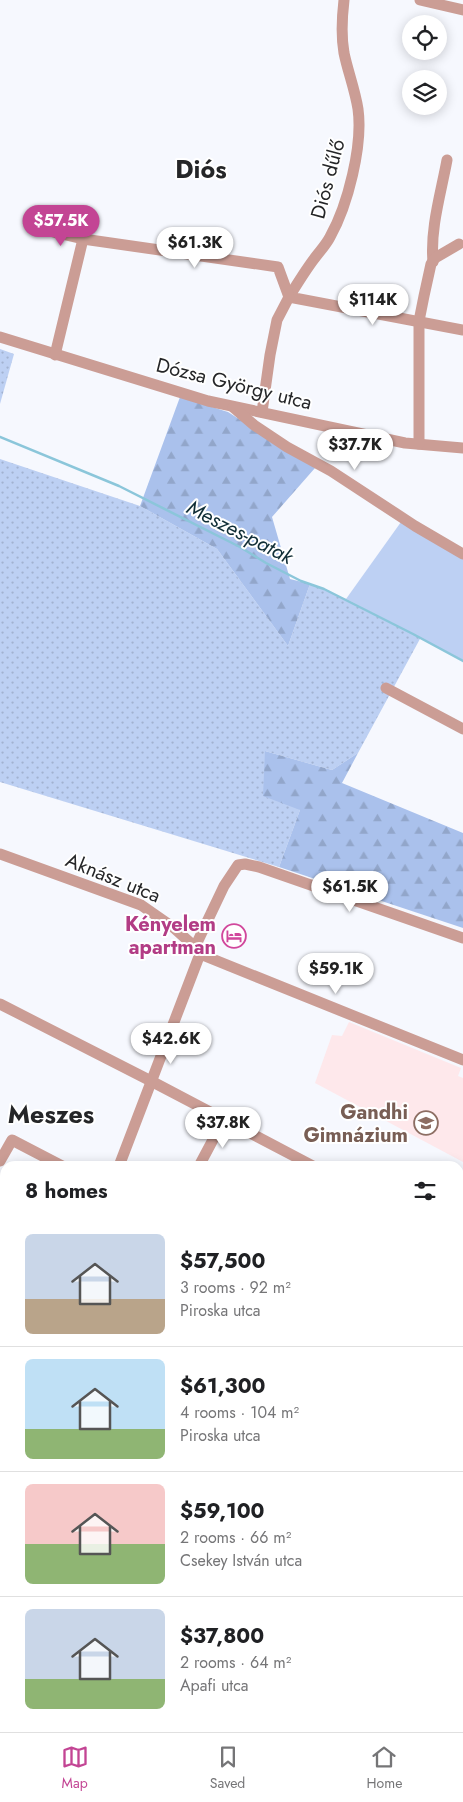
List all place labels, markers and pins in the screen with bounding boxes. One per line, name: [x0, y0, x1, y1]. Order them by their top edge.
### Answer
pin: $57.5K: [20, 204, 102, 247]
pin: $61.3K: [154, 226, 236, 269]
pin: $114K: [338, 284, 408, 326]
pin: $37.7K: [314, 428, 396, 471]
pin: $61.5K: [309, 870, 391, 913]
place label: Kényelem apartman: [125, 910, 216, 962]
hotel icon: Kényelem apartman: [221, 923, 247, 949]
pin: $59.1K: [295, 952, 377, 995]
pin: $42.6K: [130, 1022, 212, 1065]
place label: Gandhi Gimnázium: [304, 1098, 408, 1150]
pin: $37.8K: [182, 1106, 264, 1149]
school or university icon: Gandhi Gimnázium: [413, 1110, 439, 1136]

